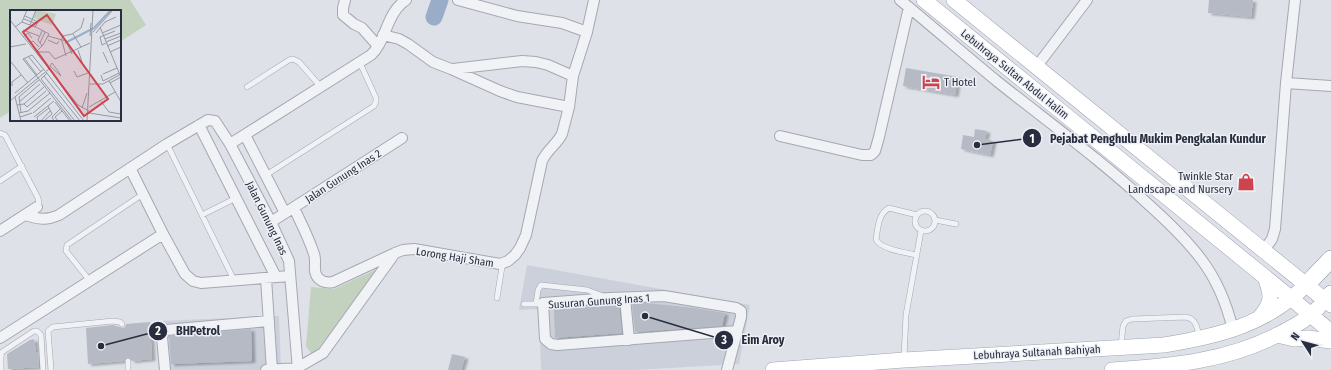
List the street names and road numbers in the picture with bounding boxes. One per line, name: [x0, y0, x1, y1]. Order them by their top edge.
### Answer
street label: Lebuhraya Sultan Abdul Halim: [958, 27, 1071, 122]
street label: Jalan Gunung Inas 2: [303, 147, 384, 206]
street label: Jalan Gunung Inas: [243, 179, 290, 258]
street label: Lorong Haji Sham: [415, 245, 495, 270]
street label: Susuran Gunung Inas 1: [548, 291, 650, 312]
street label: Lebuhraya Sultanah Bahiyah: [973, 343, 1101, 362]

